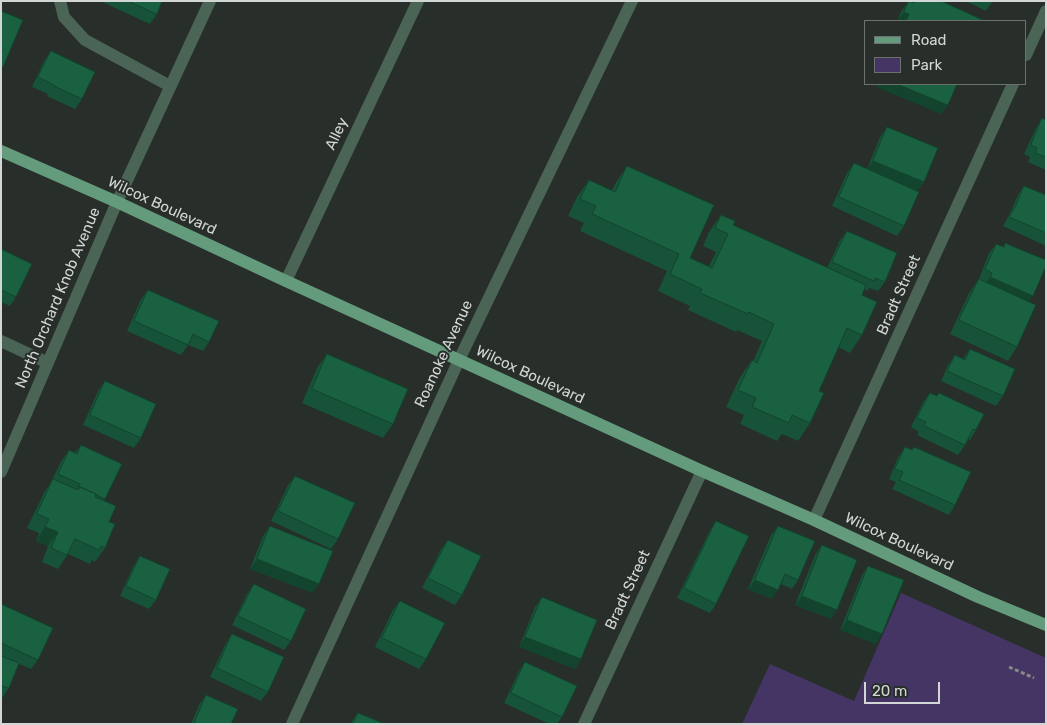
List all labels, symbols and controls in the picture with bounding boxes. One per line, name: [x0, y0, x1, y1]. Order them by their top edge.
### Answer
legend: [864, 20, 1027, 85]
text: Road: [911, 31, 947, 49]
text: Park: [911, 56, 942, 74]
street label: Alley: [322, 115, 352, 153]
street label: Wilcox Boulevard: [105, 173, 219, 239]
street label: North Orchard Knob Avenue: [12, 205, 104, 391]
street label: Bradt Street: [873, 252, 925, 338]
street label: Roanoke Avenue: [411, 297, 477, 411]
street label: Wilcox Boulevard: [473, 342, 587, 408]
street label: Wilcox Boulevard: [842, 509, 956, 575]
street label: Bradt Street: [602, 547, 654, 633]
scale bar: [867, 672, 943, 704]
text: 20 m: [872, 682, 907, 700]

